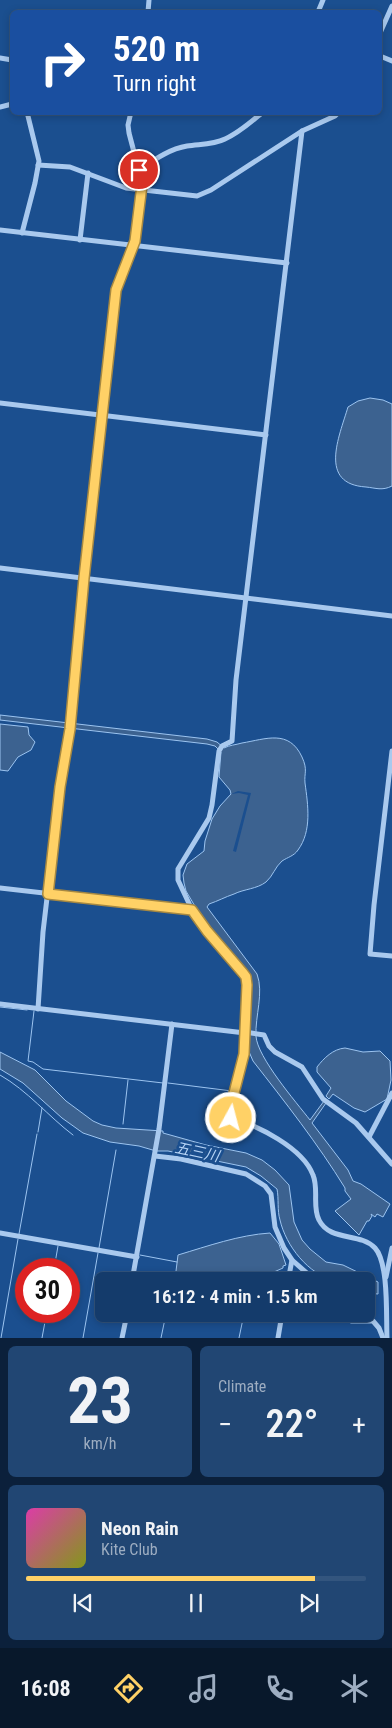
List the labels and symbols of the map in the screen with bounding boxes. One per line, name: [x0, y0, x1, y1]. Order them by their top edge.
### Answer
pin: [118, 149, 160, 191]
position arrow: [204, 1091, 256, 1143]
water label: 五三川: [173, 1139, 223, 1166]
speed limit sign: 30: [15, 1258, 80, 1323]

